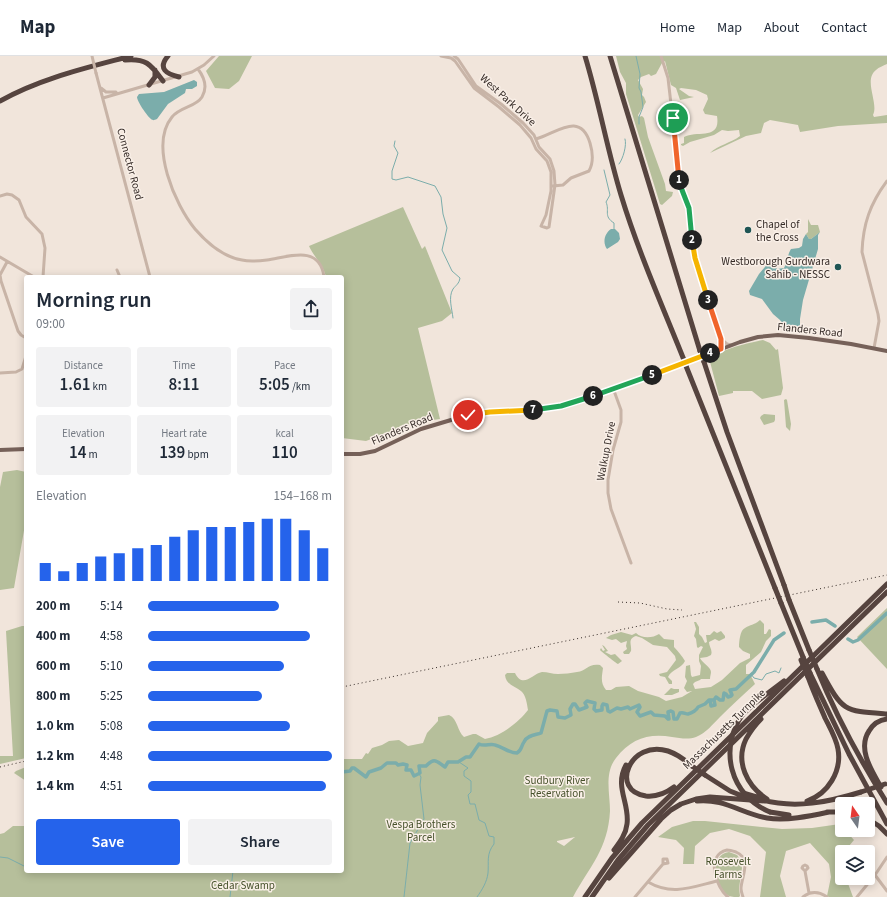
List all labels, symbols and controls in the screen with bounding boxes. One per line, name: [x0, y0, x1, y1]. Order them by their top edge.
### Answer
text: Map: [20, 14, 55, 41]
text: Home: [660, 18, 695, 38]
text: Map: [717, 18, 742, 38]
text: About: [764, 18, 799, 38]
text: Contact: [821, 18, 867, 38]
street label: West Park Drive: [477, 71, 540, 130]
pin: [656, 101, 690, 135]
icon: arrive: [662, 107, 684, 129]
street label: Connector Road: [113, 126, 147, 202]
pin: 1: [669, 170, 689, 190]
text: 1: [676, 172, 682, 187]
place label: Chapel of the Cross: [756, 217, 800, 245]
marker: Chapel of the Cross: [743, 225, 753, 235]
pin: 2: [682, 230, 702, 250]
text: 2: [689, 232, 695, 247]
place label: Westborough Gurdwara Sahib - NESSC: [721, 254, 830, 282]
marker: Westborough Gurdwara Sahib - NESSC: [833, 262, 843, 272]
text: Morning run: [36, 284, 152, 316]
button: share: [290, 288, 332, 330]
pin: 3: [698, 290, 718, 310]
text: 3: [705, 292, 711, 307]
text: 09:00: [36, 315, 65, 333]
street label: Flanders Road: [777, 319, 843, 341]
pin: 4: [700, 343, 720, 363]
text: 4: [707, 345, 713, 360]
text: Distance: [64, 358, 103, 373]
text: Time: [172, 358, 196, 373]
text: Pace: [274, 358, 295, 373]
pin: 5: [642, 365, 662, 385]
text: 5: [649, 367, 655, 382]
text: 1.61: [60, 373, 90, 397]
text: 8:11: [169, 373, 199, 397]
text: 5:05: [259, 373, 290, 397]
text: km: [90, 379, 107, 394]
text: /km: [290, 379, 310, 394]
pin: 6: [583, 386, 603, 406]
text: 6: [590, 388, 596, 403]
pin: [451, 398, 485, 432]
pin: 7: [523, 400, 543, 420]
text: 7: [530, 402, 536, 417]
icon: check: [457, 404, 479, 426]
street label: Flanders Road: [369, 409, 435, 449]
street label: Walkup Drive: [593, 419, 619, 482]
text: Elevation: [62, 426, 105, 441]
text: Heart rate: [161, 426, 207, 441]
text: kcal: [275, 426, 294, 441]
text: 14: [69, 441, 86, 465]
text: 139: [159, 441, 185, 465]
text: 110: [272, 441, 298, 465]
text: m: [86, 447, 98, 462]
text: bpm: [185, 447, 209, 462]
text: Elevation: [36, 487, 87, 505]
text: 154–168 m: [274, 487, 332, 505]
text: 200 m: [36, 597, 70, 615]
text: 5:14: [100, 597, 123, 615]
text: 400 m: [36, 627, 70, 645]
text: 4:58: [100, 627, 123, 645]
text: 600 m: [36, 657, 70, 675]
text: 5:10: [100, 657, 123, 675]
street label: Massachusetts Turnpike: [679, 685, 769, 773]
text: 800 m: [36, 687, 70, 705]
text: 5:25: [100, 687, 123, 705]
text: 1.0 km: [36, 717, 75, 735]
text: 5:08: [100, 717, 123, 735]
text: 1.2 km: [36, 747, 75, 765]
text: 4:48: [100, 747, 123, 765]
park label: Sudbury River Reservation: [525, 773, 590, 801]
text: 1.4 km: [36, 777, 75, 795]
text: 4:51: [100, 777, 123, 795]
north arrow: [835, 797, 875, 837]
map controls: [835, 797, 875, 885]
park label: Vespa Brothers Parcel: [387, 817, 456, 845]
button: Save: [36, 819, 180, 865]
button: Share: [188, 819, 332, 865]
button: layers: [835, 845, 875, 885]
park label: Roosevelt Farms: [705, 854, 751, 882]
park label: Cedar Swamp: [211, 878, 275, 893]

